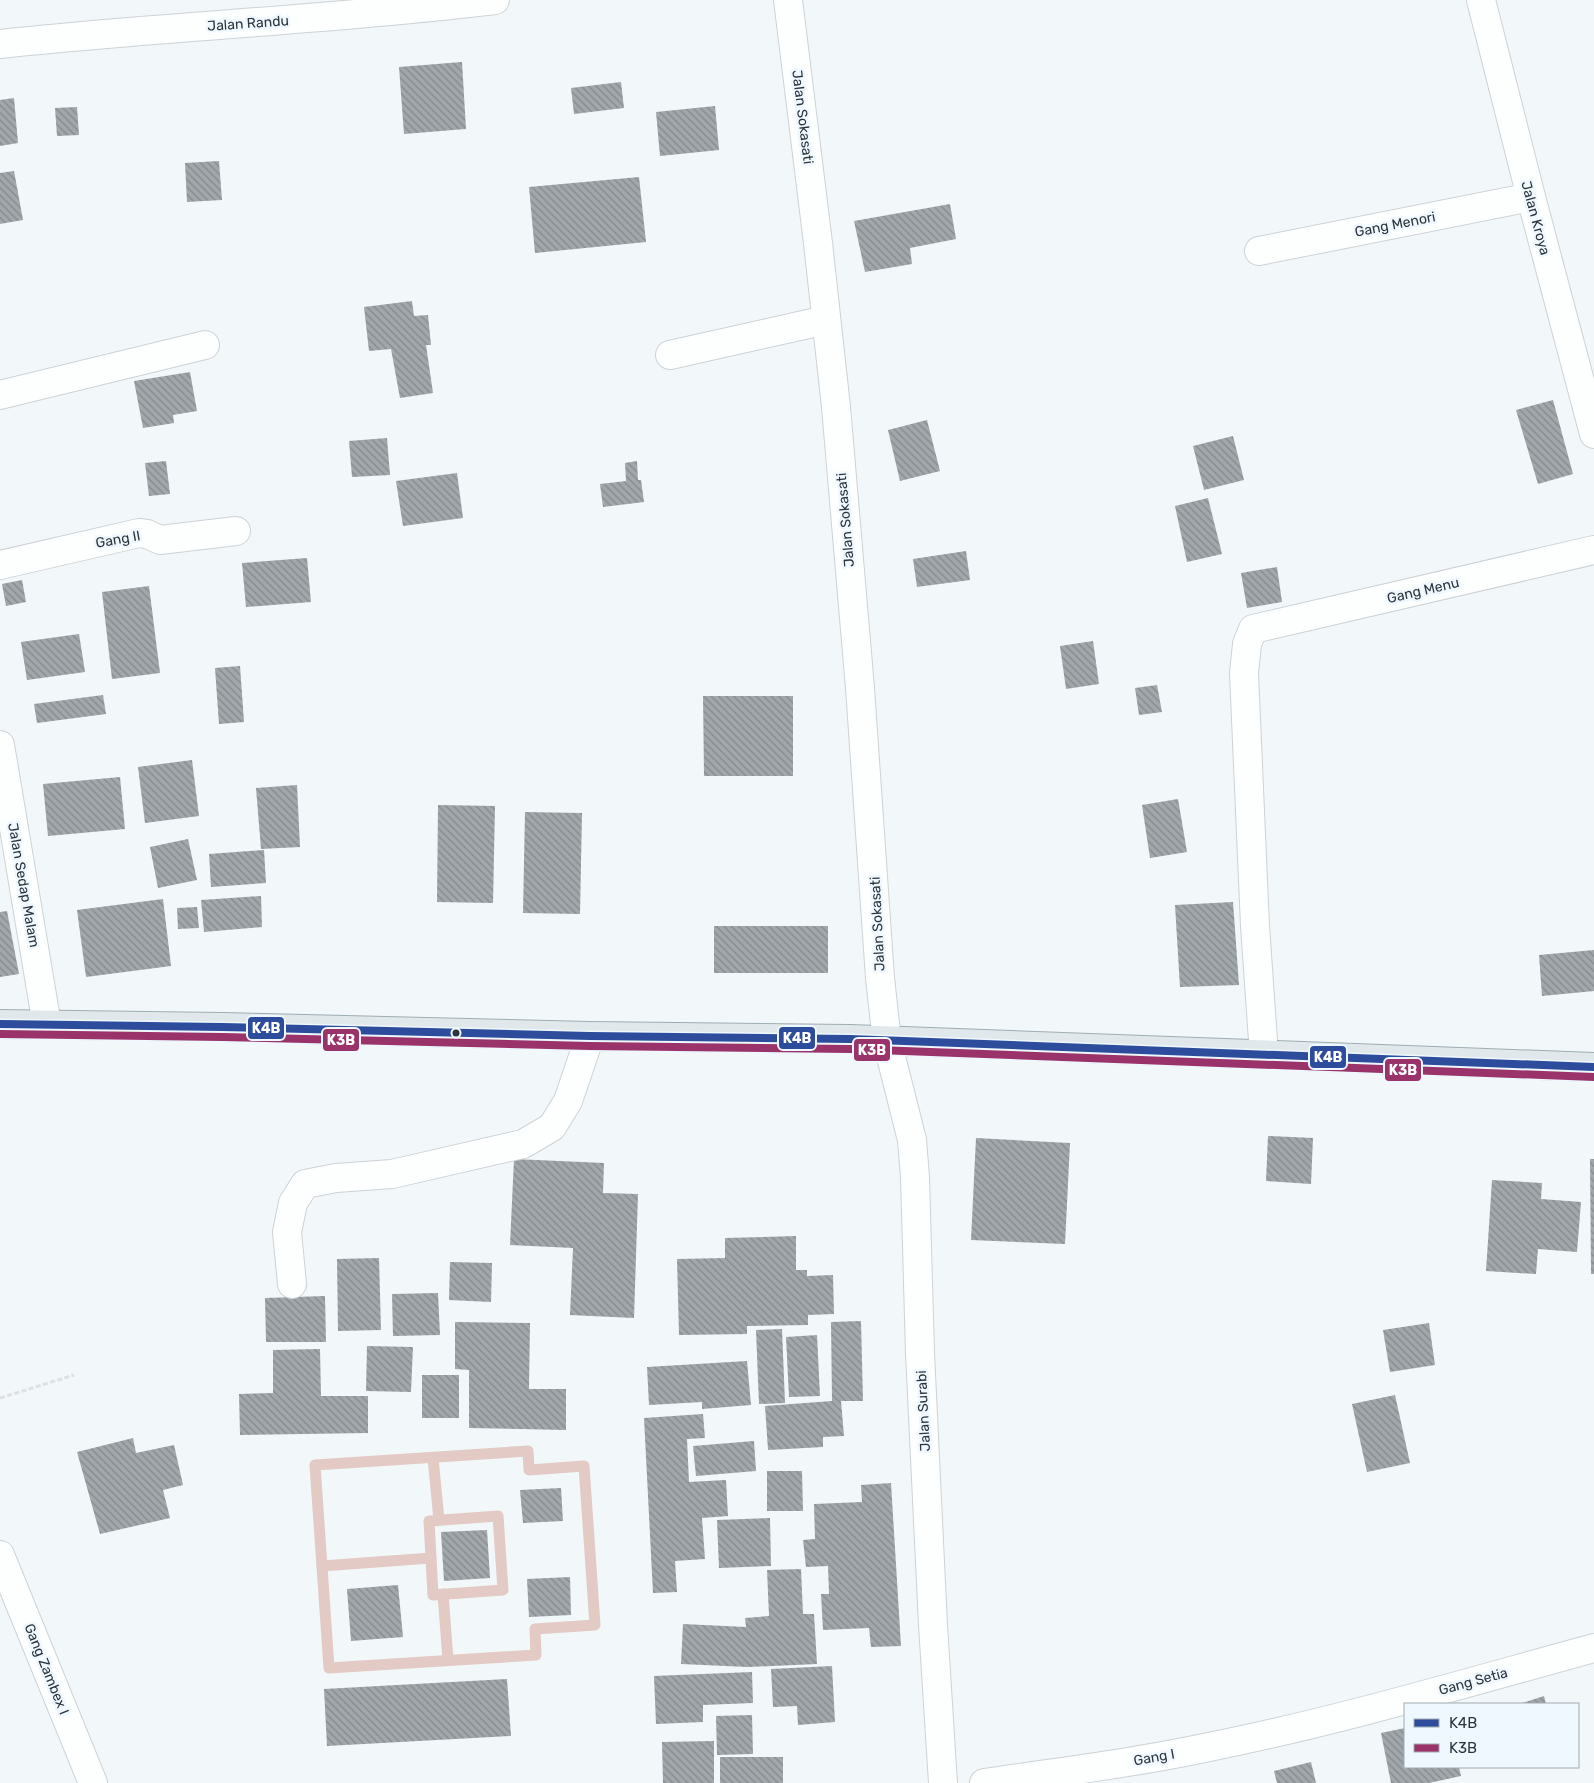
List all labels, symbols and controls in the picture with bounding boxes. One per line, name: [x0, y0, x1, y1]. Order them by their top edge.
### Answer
street label: Jalan Randu: [207, 12, 289, 35]
street label: Jalan Sokasati: [788, 69, 817, 165]
street label: Jalan Kroya: [1517, 179, 1554, 257]
street label: Gang Menori: [1353, 208, 1437, 241]
street label: Jalan Sokasati: [833, 472, 858, 568]
street label: Gang II: [94, 527, 142, 552]
street label: Gang Menu: [1385, 574, 1461, 607]
street label: Jalan Sedap Malam: [4, 821, 43, 949]
street label: Jalan Sokasati: [867, 876, 888, 972]
line badge: K4B: [247, 1016, 285, 1040]
text: K4B: [252, 1020, 280, 1037]
line badge: K4B: [778, 1026, 816, 1050]
line badge: K3B: [322, 1028, 360, 1052]
unlabelled marker: [451, 1028, 461, 1038]
text: K4B: [783, 1030, 811, 1047]
text: K3B: [327, 1032, 355, 1049]
line badge: K3B: [853, 1038, 891, 1062]
text: K3B: [858, 1042, 886, 1059]
line badge: K4B: [1309, 1045, 1347, 1069]
text: K4B: [1314, 1049, 1342, 1066]
line badge: K3B: [1384, 1058, 1422, 1082]
text: K3B: [1389, 1062, 1417, 1079]
street label: Jalan Surabi: [913, 1370, 934, 1452]
street label: Gang Zambex I: [20, 1621, 73, 1717]
street label: Gang Setia: [1437, 1664, 1509, 1699]
legend: [1404, 1703, 1579, 1768]
text: K4B: [1449, 1714, 1477, 1732]
text: K3B: [1449, 1739, 1477, 1757]
street label: Gang I: [1132, 1746, 1176, 1769]

